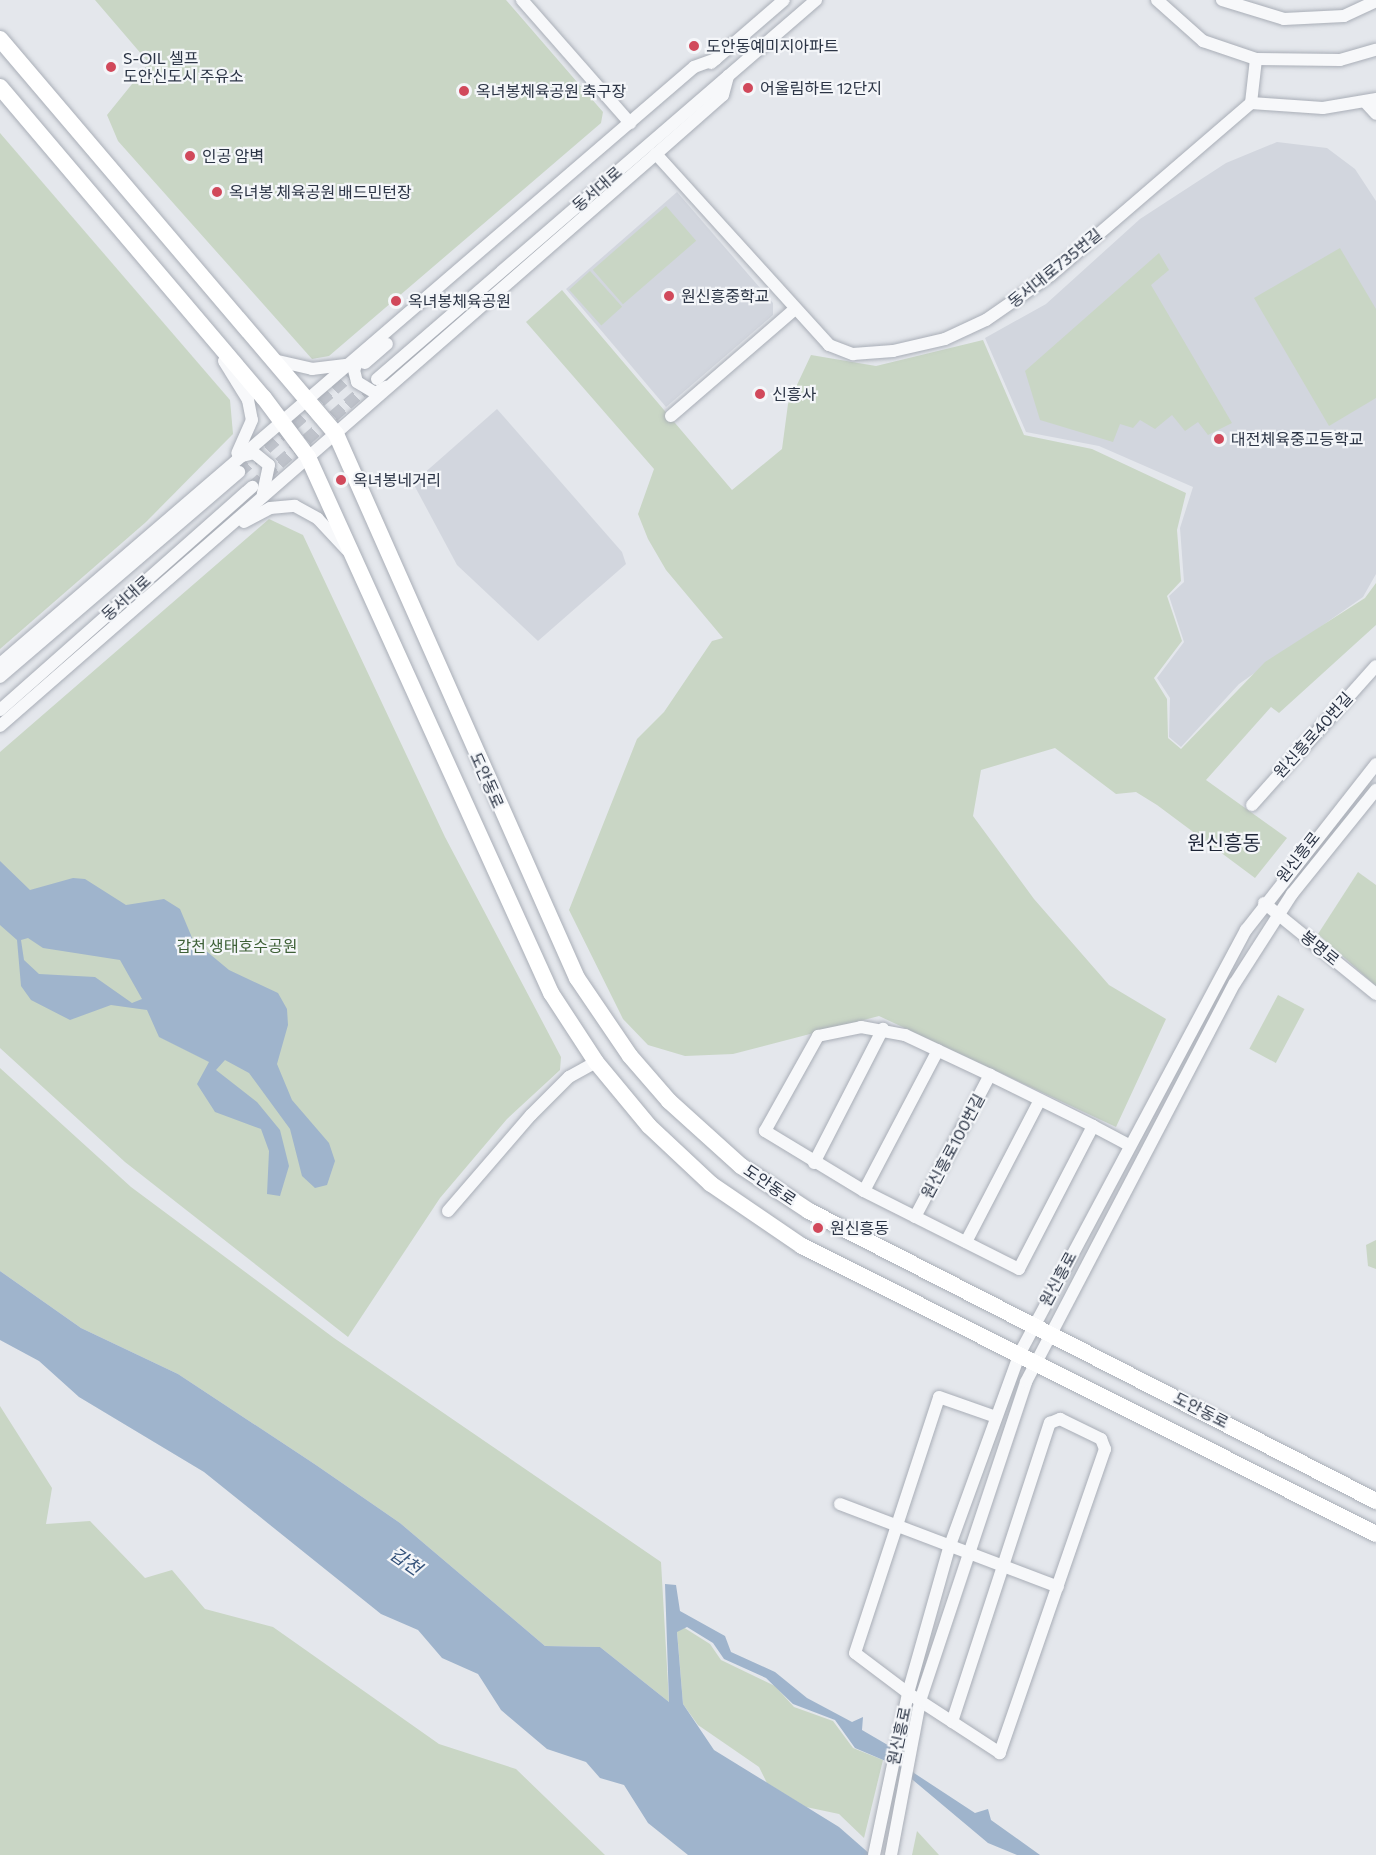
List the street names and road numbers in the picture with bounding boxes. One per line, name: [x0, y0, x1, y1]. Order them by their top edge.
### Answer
street label: 동서대로: [568, 162, 626, 216]
street label: 동서대로735번길: [1004, 224, 1106, 312]
street label: 동서대로: [98, 571, 154, 625]
street label: 원신흥로40번길: [1270, 688, 1356, 782]
street label: 도안동로: [466, 749, 508, 811]
street label: 원신흥로: [1272, 828, 1324, 886]
street label: 봉명로: [1297, 927, 1343, 969]
street label: 원신흥로100번길: [917, 1090, 989, 1202]
street label: 도안동로: [740, 1161, 800, 1209]
street label: 원신흥로: [1036, 1248, 1080, 1310]
street label: 도안동로: [1170, 1388, 1232, 1432]
street label: 원신흥로: [883, 1705, 915, 1767]

